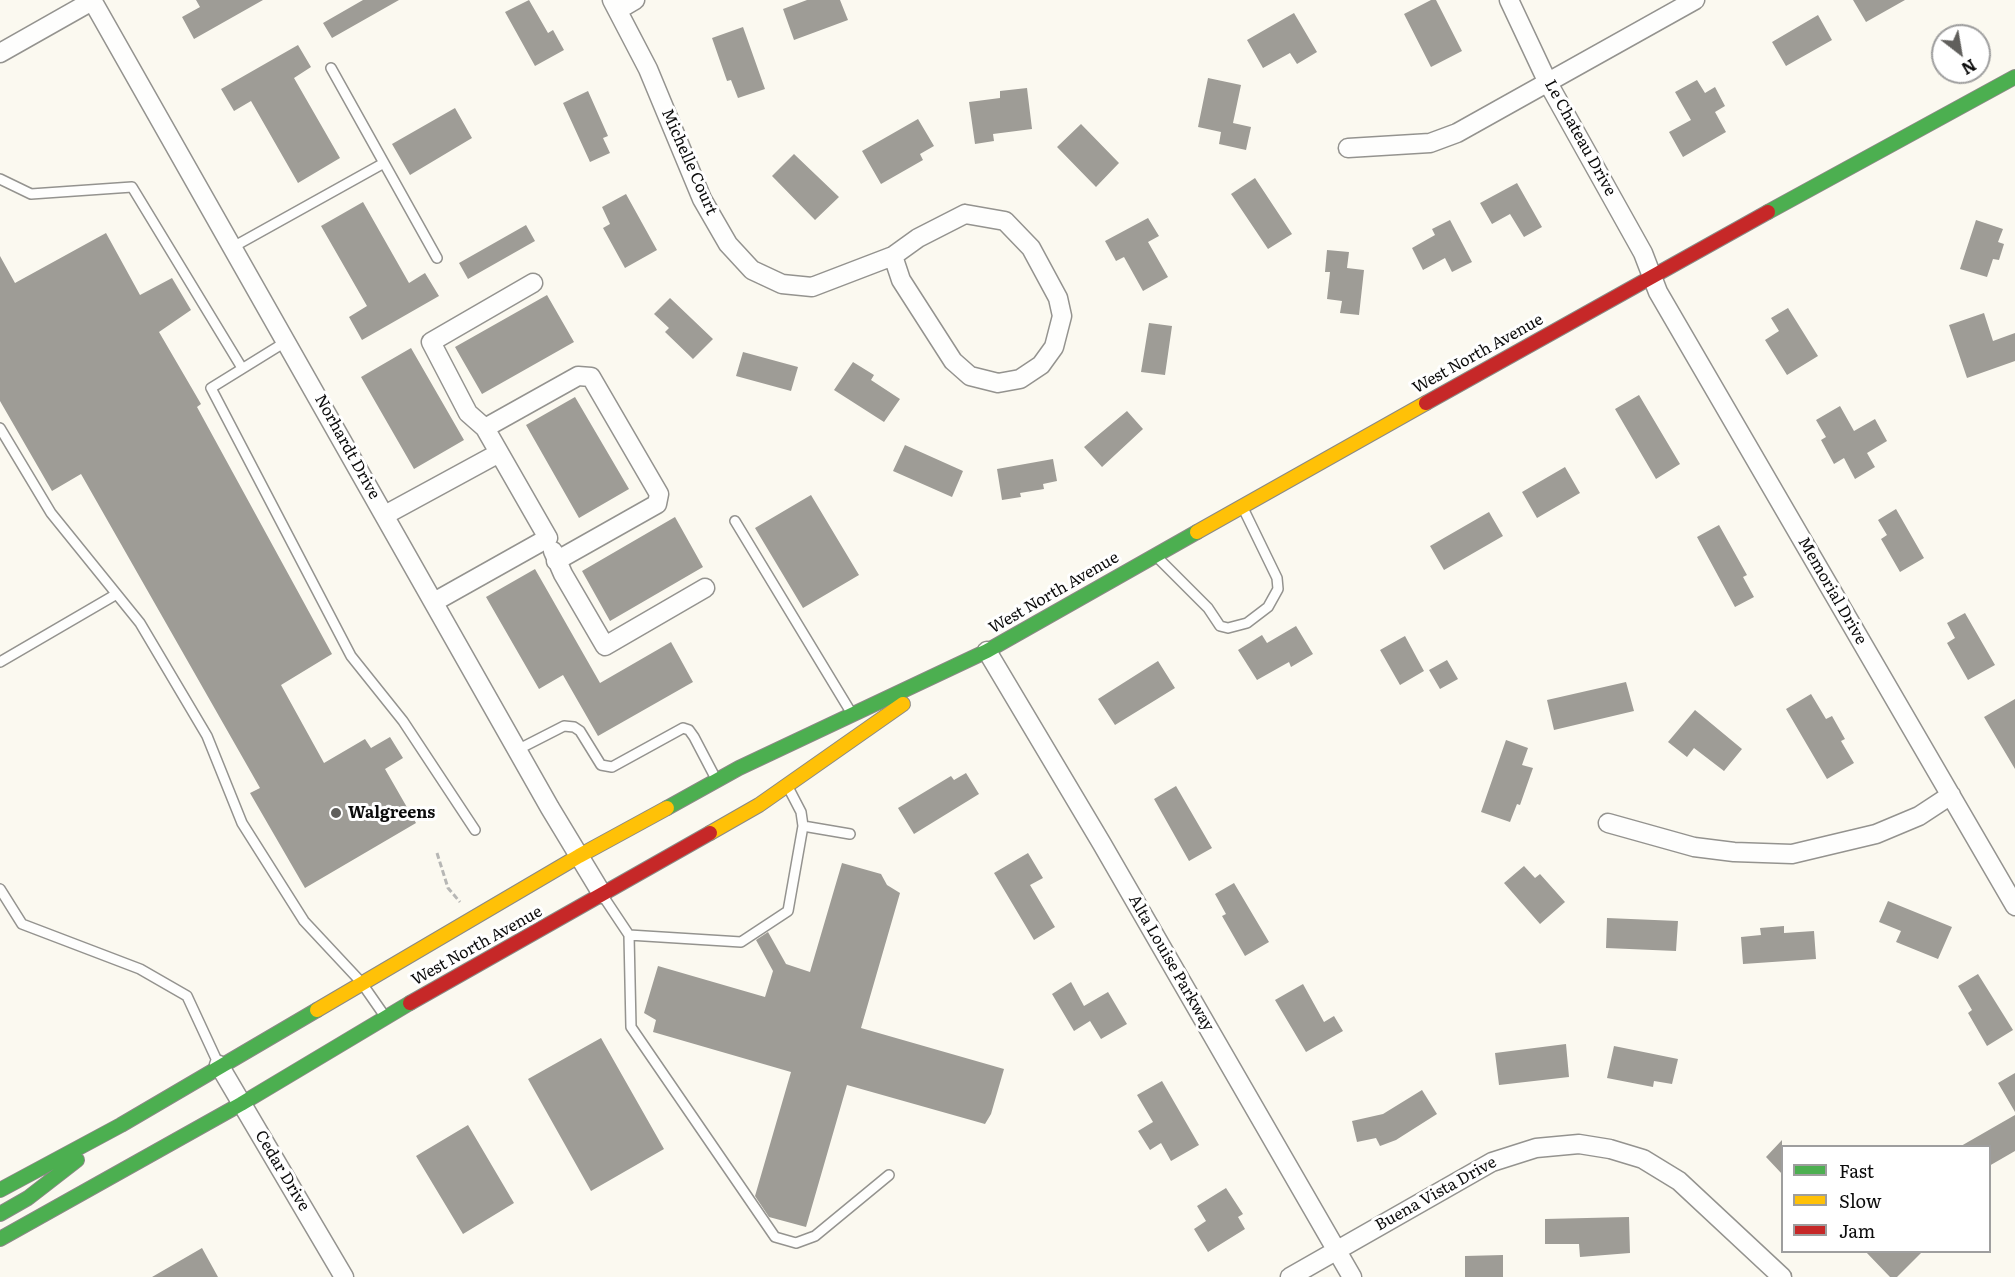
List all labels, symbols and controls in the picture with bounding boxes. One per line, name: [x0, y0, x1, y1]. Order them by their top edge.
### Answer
north arrow: [1931, 24, 1991, 84]
text: N: [1957, 54, 1981, 81]
street label: Le Chateau Drive: [1540, 77, 1620, 199]
street label: Michelle Court: [657, 106, 721, 218]
street label: West North Avenue: [1409, 310, 1547, 398]
street label: Norhardt Drive: [310, 391, 384, 503]
street label: Memorial Drive: [1794, 534, 1870, 648]
street label: West North Avenue: [986, 548, 1122, 638]
place label: Walgreens: [348, 803, 435, 823]
marker: Walgreens: [329, 806, 343, 820]
street label: Alta Louise Parkway: [1124, 891, 1218, 1035]
street label: West North Avenue: [408, 902, 546, 990]
street label: Cedar Drive: [250, 1127, 314, 1215]
legend: [1781, 1145, 1991, 1253]
street label: Buena Vista Drive: [1372, 1153, 1500, 1235]
text: Fast: [1839, 1157, 1874, 1184]
text: Slow: [1839, 1187, 1881, 1214]
text: Jam: [1839, 1217, 1875, 1244]

